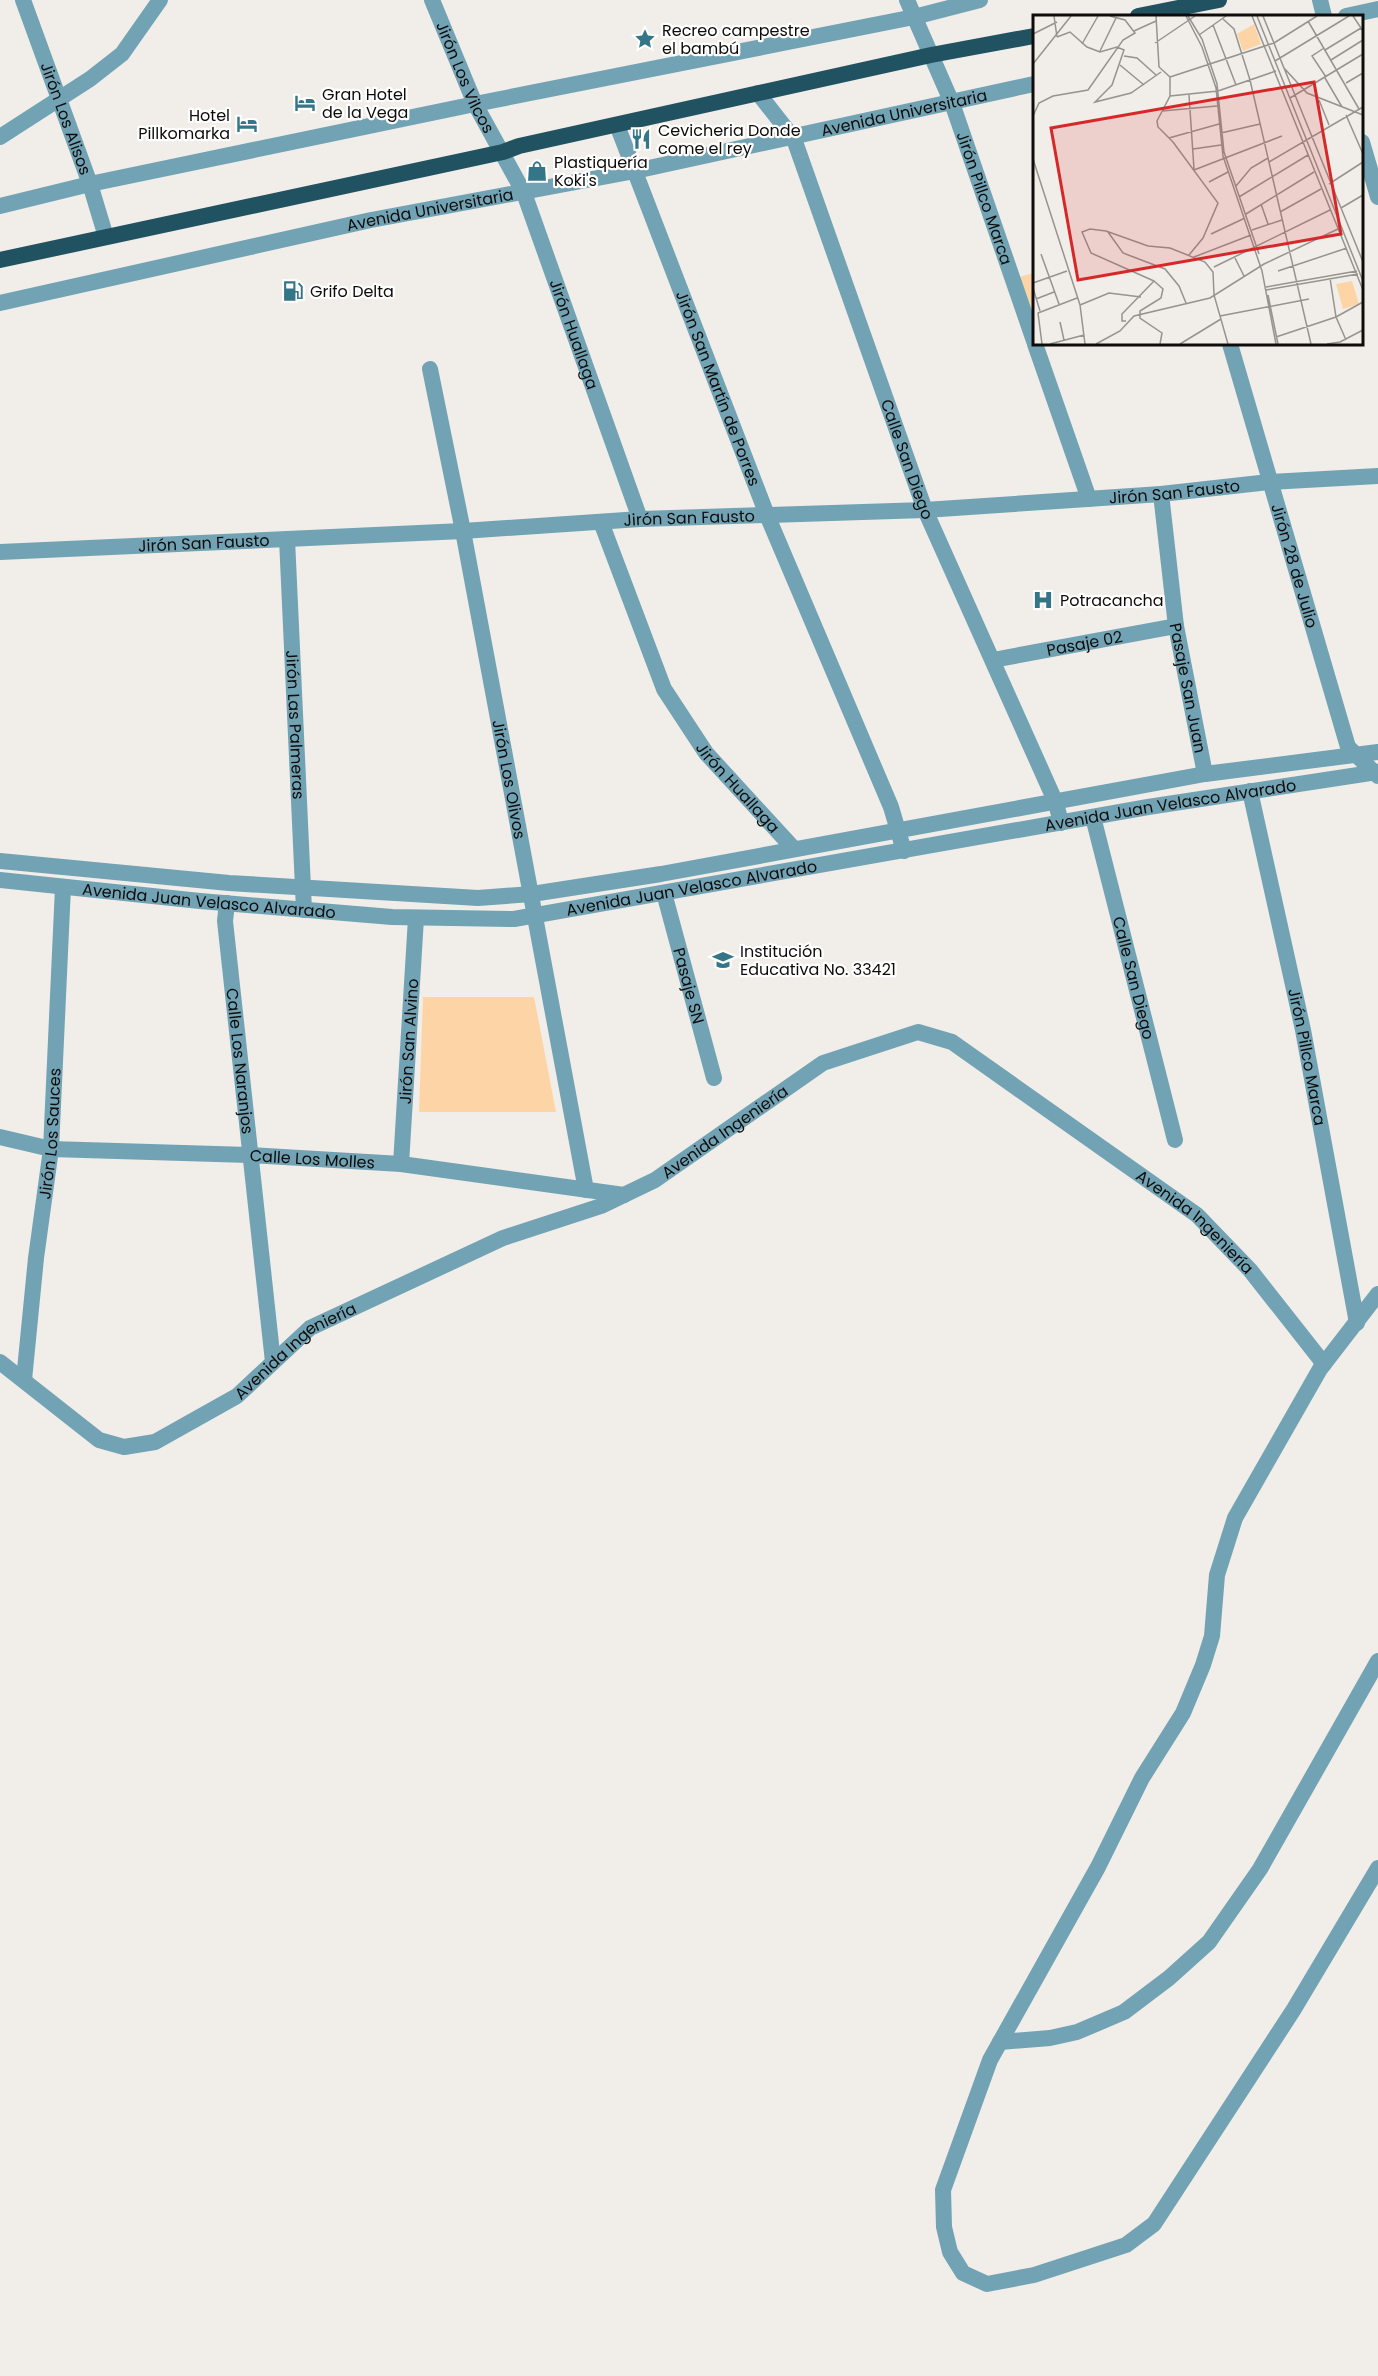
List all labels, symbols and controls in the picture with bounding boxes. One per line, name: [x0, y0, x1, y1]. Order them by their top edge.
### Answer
inset map: [1033, 15, 1363, 345]
street label: Jirón Los Vilcos: [430, 18, 500, 137]
place label: Recreo campestre el bambú: [662, 19, 810, 60]
place icon: Recreo campestre el bambú: [633, 27, 657, 51]
street label: Jirón Los Alisos: [35, 59, 97, 178]
place label: Gran Hotel de la Vega: [322, 83, 408, 124]
street label: Avenida Universitaria: [819, 84, 989, 142]
hotel icon: Gran Hotel de la Vega: [293, 91, 317, 115]
place label: Hotel Pillkomarka: [138, 104, 230, 145]
hotel icon: Hotel Pillkomarka: [235, 112, 259, 136]
place label: Cevicheria Donde come el rey: [658, 119, 801, 160]
restaurant icon: Cevicheria Donde come el rey: [629, 127, 653, 151]
street label: Jirón Pillco Marca: [951, 129, 1018, 268]
place label: Plastiquería Koki's: [554, 151, 648, 192]
shop icon: Plastiquería Koki's: [525, 159, 549, 183]
street label: Avenida Universitaria: [344, 183, 515, 237]
street label: Jirón Huallaga: [544, 276, 604, 393]
fuel station icon: Grifo Delta: [281, 279, 305, 303]
place label: Grifo Delta: [310, 280, 394, 303]
street label: Jirón San Martín de Porres: [670, 287, 766, 489]
street label: Calle San Diego: [875, 396, 939, 523]
street label: Jirón San Fausto: [1108, 474, 1241, 510]
street label: Jirón 28 de Julio: [1265, 501, 1324, 631]
street label: Jirón San Fausto: [623, 504, 755, 532]
street label: Jirón San Fausto: [138, 529, 270, 558]
hospital icon: Potracancha: [1031, 588, 1055, 612]
place label: Potracancha: [1060, 589, 1164, 612]
street label: Pasaje San Juan: [1164, 621, 1212, 755]
street label: Pasaje 02: [1045, 625, 1124, 662]
street label: Jirón Las Palmeras: [280, 650, 310, 800]
street label: Jirón Los Olivos: [486, 718, 531, 841]
street label: Jirón Huallaga: [690, 738, 785, 838]
street label: Avenida Juan Velasco Alvarado: [1043, 774, 1298, 837]
street label: Avenida Juan Velasco Alvarado: [564, 855, 819, 922]
street label: Avenida Juan Velasco Alvarado: [81, 878, 337, 924]
street label: Calle San Diego: [1107, 914, 1160, 1042]
place label: Institución Educativa No. 33421: [740, 940, 896, 981]
street label: Pasaje SN: [667, 945, 710, 1027]
school or university icon: Institución Educativa No. 33421: [711, 948, 735, 972]
street label: Jirón San Alvino: [394, 978, 424, 1105]
street label: Jirón Pillco Marca: [1282, 986, 1331, 1128]
street label: Calle Los Naranjos: [220, 987, 259, 1135]
street label: Jirón Los Sauces: [33, 1067, 67, 1201]
street label: Avenida Ingeniería: [657, 1080, 793, 1184]
street label: Calle Los Molles: [249, 1144, 376, 1174]
street label: Avenida Ingeniería: [1131, 1164, 1259, 1279]
street label: Avenida Ingeniería: [229, 1297, 360, 1405]

